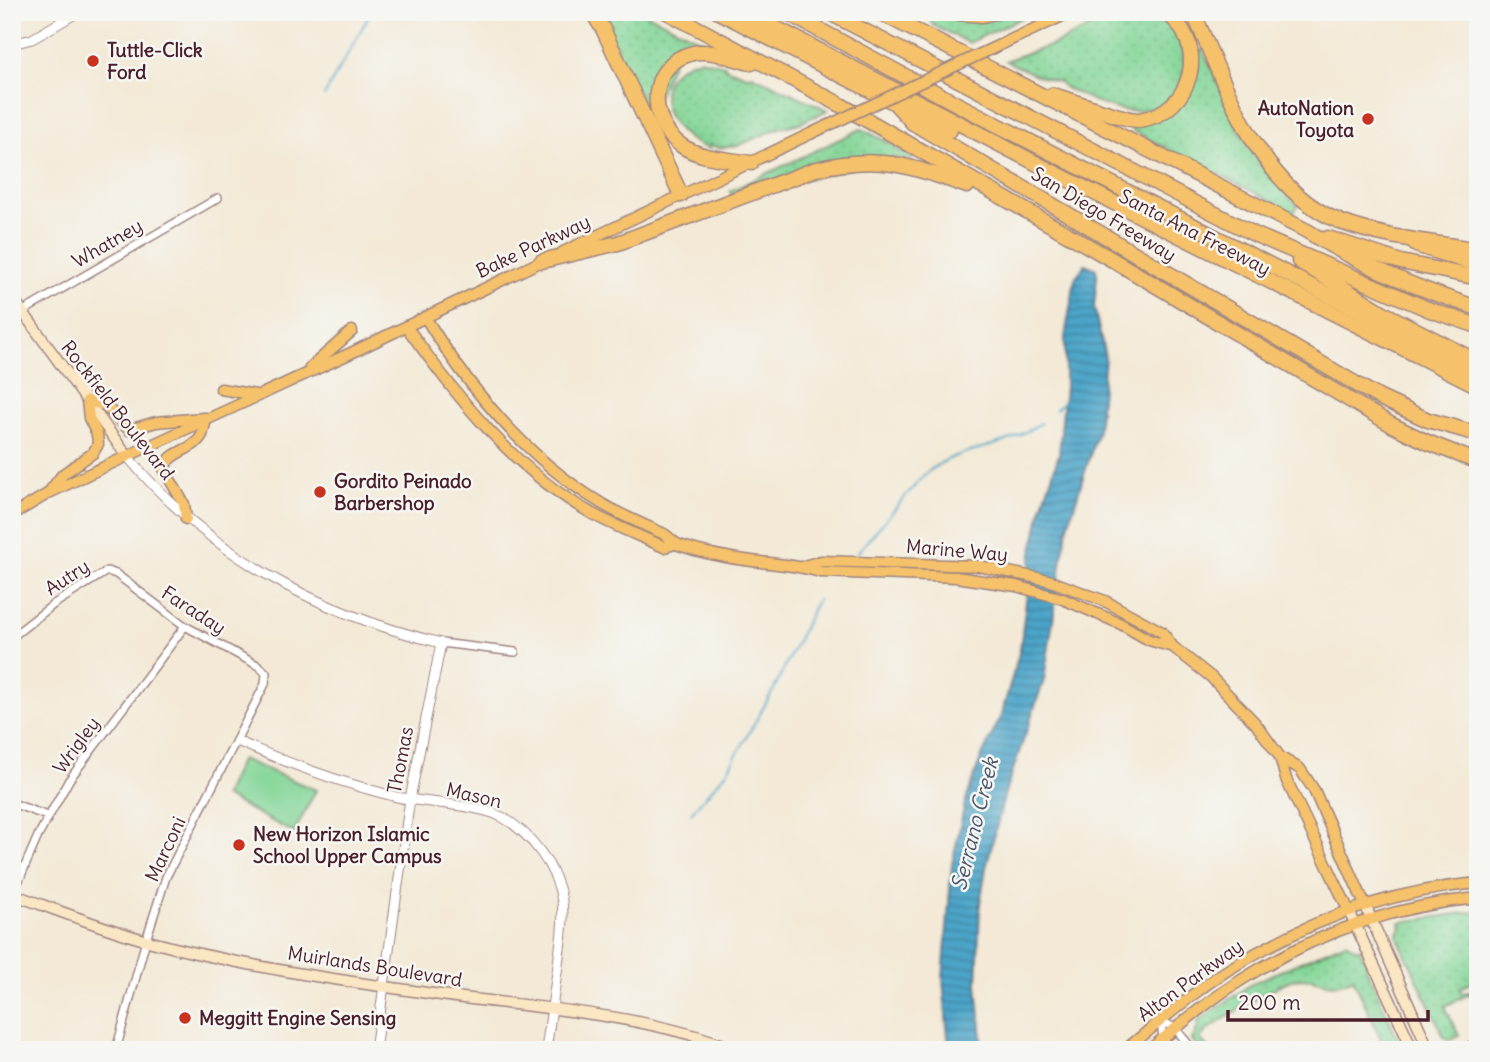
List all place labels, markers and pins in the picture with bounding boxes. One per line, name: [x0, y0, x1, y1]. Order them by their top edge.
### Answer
place label: Tuttle-Click Ford: [107, 38, 203, 84]
marker: Tuttle-Click Ford: [85, 53, 101, 69]
place label: AutoNation Toyota: [1258, 96, 1354, 142]
marker: AutoNation Toyota: [1360, 111, 1376, 127]
place label: Gordito Peinado Barbershop: [334, 469, 472, 515]
marker: Gordito Peinado Barbershop: [312, 484, 328, 500]
place label: New Horizon Islamic School Upper Campus: [253, 822, 442, 868]
marker: New Horizon Islamic School Upper Campus: [231, 837, 247, 853]
place label: Meggitt Engine Sensing: [199, 1006, 396, 1030]
marker: Meggitt Engine Sensing: [177, 1010, 193, 1026]

